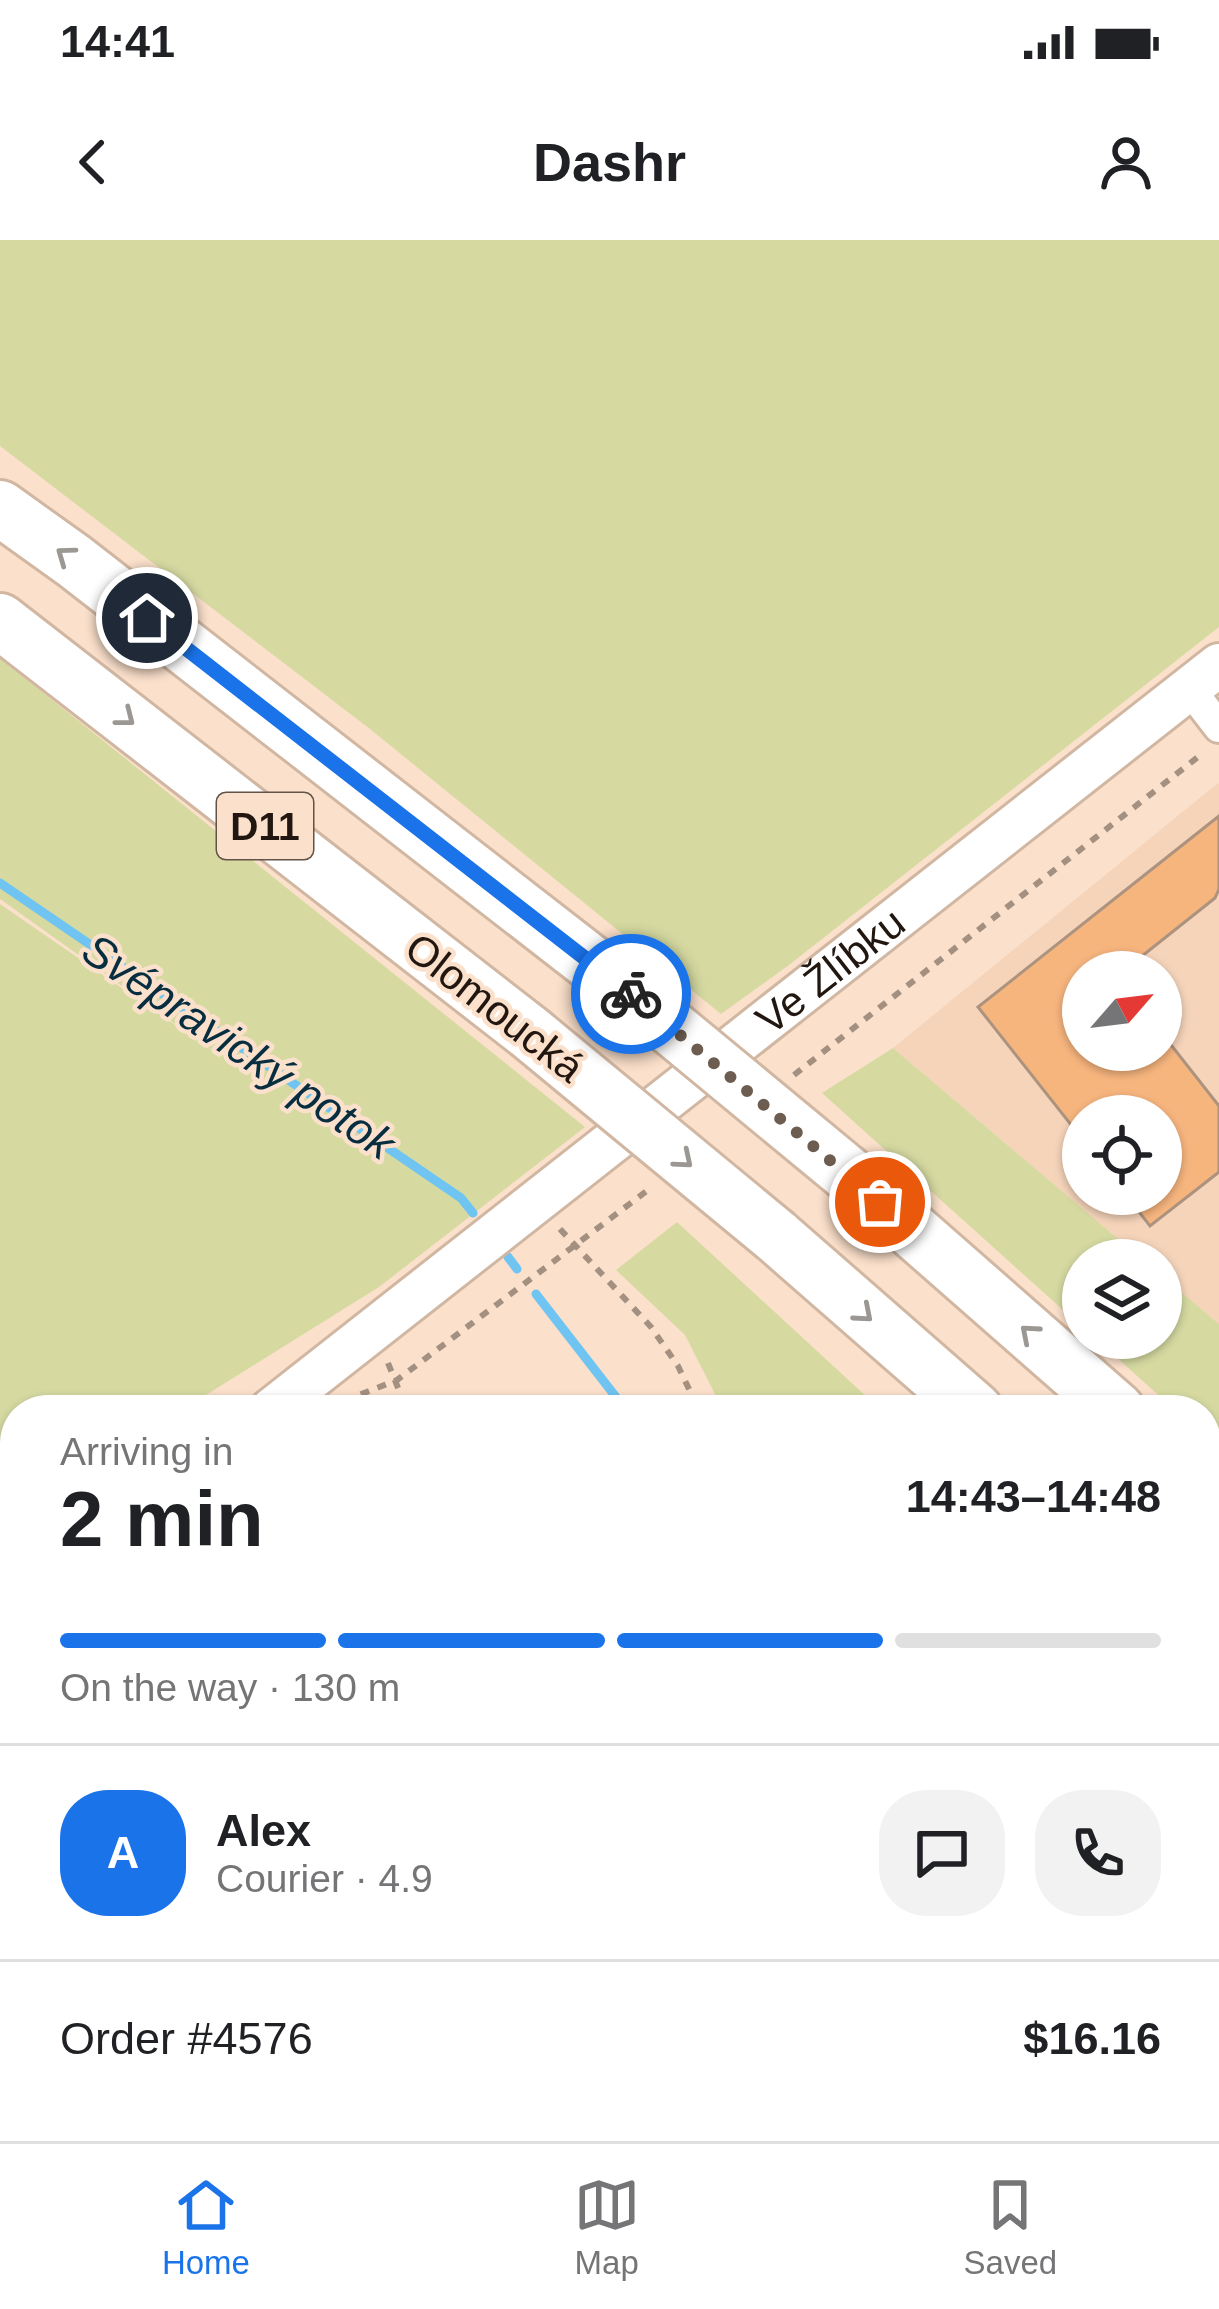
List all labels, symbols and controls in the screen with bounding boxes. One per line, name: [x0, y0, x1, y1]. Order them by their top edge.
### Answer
text: 14:41: [60, 16, 175, 67]
icon: back: [60, 129, 126, 195]
icon: person: [1093, 129, 1159, 195]
text: Dashr: [533, 132, 686, 192]
one-way arrow: [56, 547, 78, 569]
pin: [96, 567, 198, 669]
icon: home: [114, 585, 180, 651]
one-way arrow: [112, 704, 134, 725]
road number: D11: [217, 793, 313, 859]
street label: Ve Žlíbku: [747, 898, 914, 1044]
water label: Svépravický potok: [73, 923, 406, 1171]
street label: Olomoucká: [397, 923, 593, 1092]
courier: [571, 934, 691, 1054]
north arrow: [1062, 951, 1182, 1071]
map controls: [1062, 951, 1182, 1359]
icon: bike: [598, 961, 664, 1027]
button: locate: [1062, 1095, 1182, 1215]
one-way arrow: [670, 1145, 692, 1167]
pin: [829, 1151, 931, 1253]
icon: bag: [847, 1169, 913, 1235]
button: layers: [1062, 1239, 1182, 1359]
one-way arrow: [851, 1299, 873, 1321]
one-way arrow: [1021, 1326, 1043, 1347]
text: Arriving in: [60, 1430, 233, 1473]
text: 14:43–14:48: [906, 1471, 1161, 1522]
text: 2 min: [60, 1475, 264, 1563]
text: On the way · 130 m: [60, 1666, 400, 1709]
button: chat: [879, 1790, 1005, 1916]
button: phone: [1035, 1790, 1161, 1916]
text: Alex: [216, 1805, 311, 1856]
text: A: [107, 1827, 139, 1878]
text: Courier · 4.9: [216, 1857, 433, 1900]
text: Order #4576: [60, 2013, 313, 2064]
text: $16.16: [1023, 2013, 1161, 2064]
tab: Home: [162, 2172, 250, 2282]
tab: Map: [574, 2172, 640, 2282]
tab: Saved: [964, 2172, 1057, 2282]

